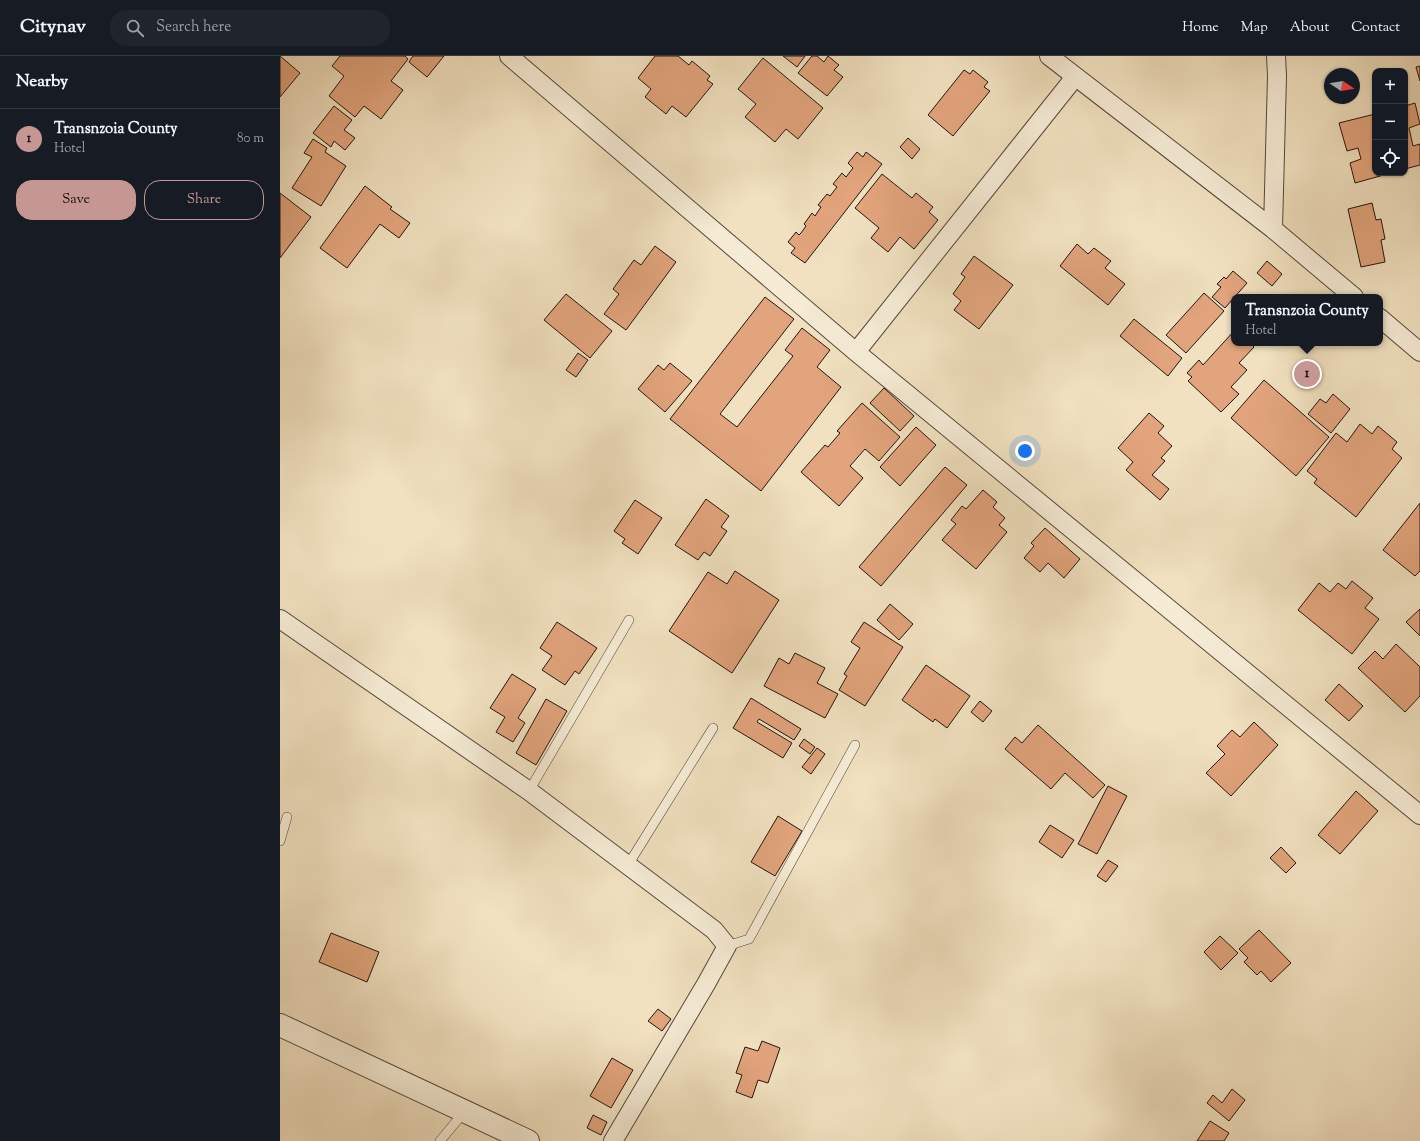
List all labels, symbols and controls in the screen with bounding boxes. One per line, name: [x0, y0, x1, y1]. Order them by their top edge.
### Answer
search box: [110, 10, 390, 46]
text: Citynav: [20, 14, 86, 41]
icon: search: [124, 17, 146, 39]
text: Search here: [156, 17, 231, 38]
text: Home: [1182, 18, 1219, 38]
text: Map: [1241, 18, 1268, 38]
text: About: [1290, 18, 1329, 38]
text: Contact: [1351, 18, 1400, 38]
north arrow: [1324, 68, 1360, 104]
map controls: [1372, 68, 1408, 176]
button: +: [1372, 68, 1408, 104]
text: Nearby: [16, 70, 68, 94]
button: −: [1372, 104, 1408, 140]
text: Transnzoia County: [54, 119, 177, 140]
text: 1: [27, 130, 31, 148]
text: 80 m: [237, 130, 264, 148]
text: Hotel: [54, 140, 85, 158]
button: locate: [1372, 140, 1408, 176]
button: Save: [16, 180, 136, 220]
button: Share: [144, 180, 264, 220]
popup: [1231, 294, 1383, 346]
text: Transnzoia County: [1245, 301, 1369, 322]
text: Hotel: [1245, 322, 1277, 340]
pin: 1: [1294, 359, 1320, 389]
your location: [1015, 441, 1035, 461]

